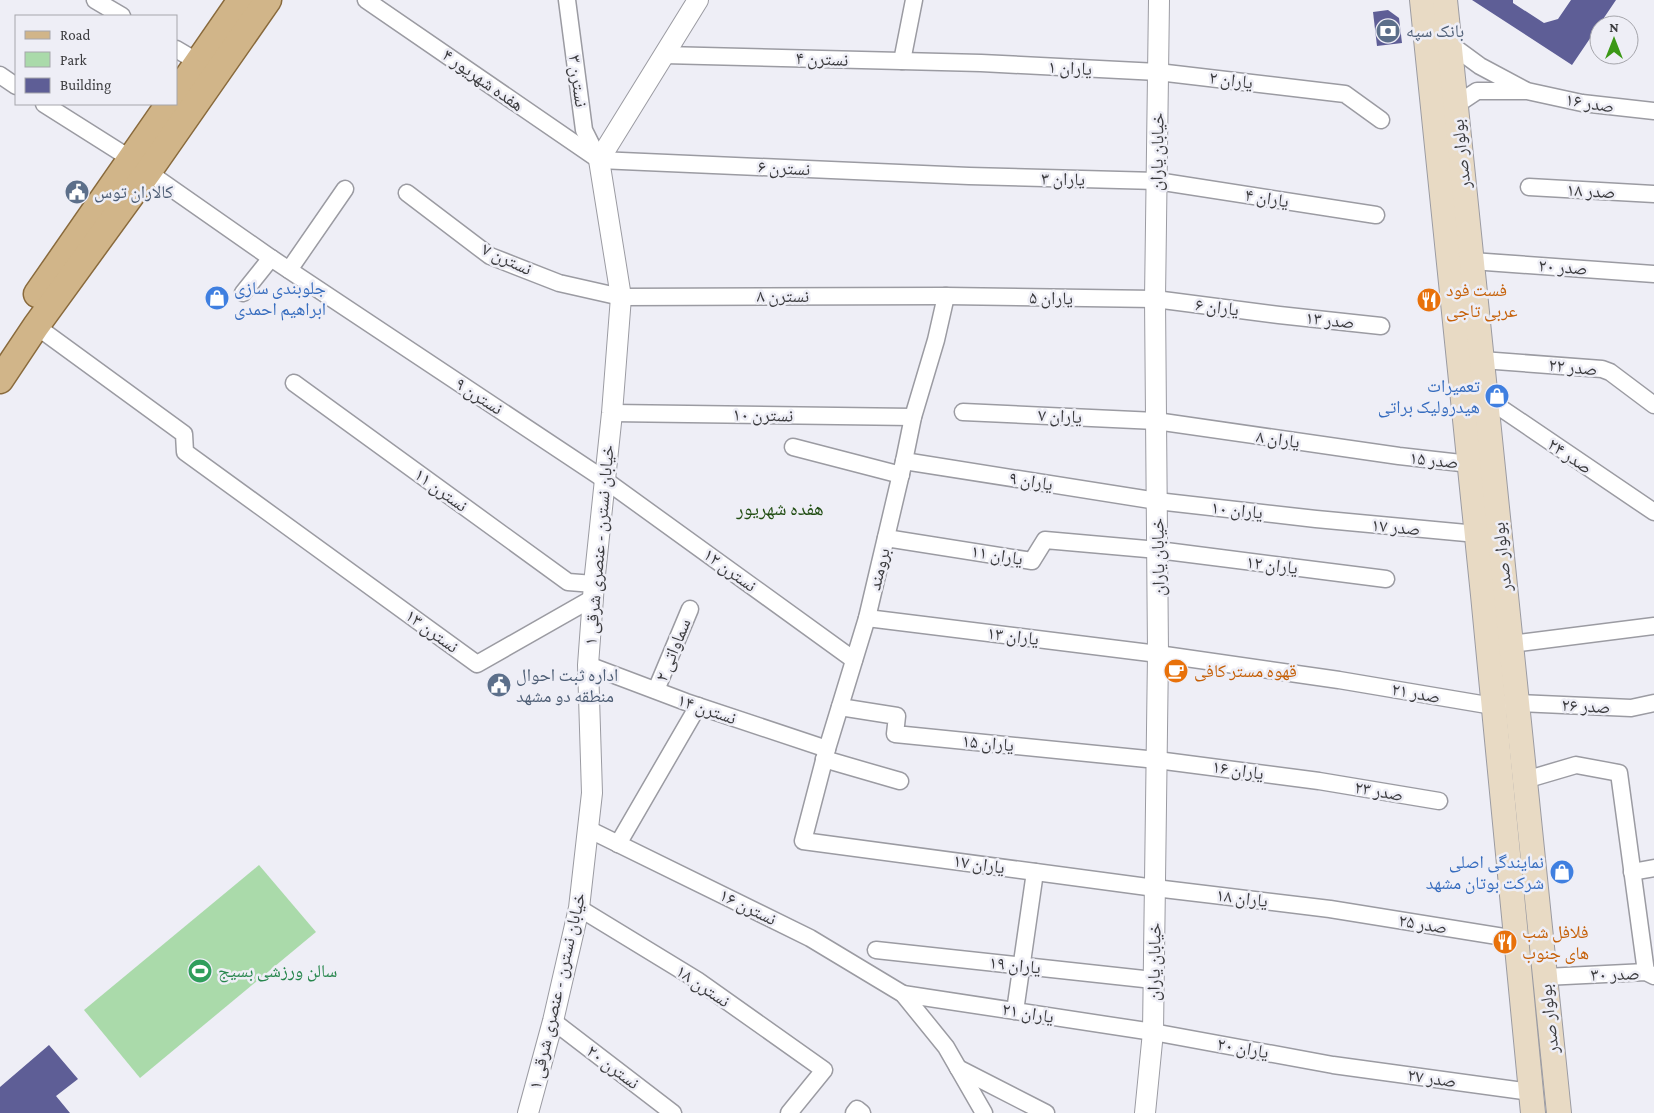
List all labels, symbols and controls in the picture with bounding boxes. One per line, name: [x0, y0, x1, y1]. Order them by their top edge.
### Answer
legend: [15, 15, 178, 105]
north arrow: [1589, 15, 1639, 65]
bank icon: بانک سپه: [1375, 18, 1401, 44]
text: N: [1609, 19, 1619, 35]
place label: بانک سپه: [1406, 21, 1464, 42]
text: Road: [60, 27, 91, 43]
street label: هفده شهریور ۴: [438, 45, 527, 116]
street label: نسترن ۴: [795, 48, 849, 71]
text: Park: [60, 52, 87, 68]
street label: نسترن ۳: [563, 54, 592, 109]
street label: یاران ۱: [1047, 57, 1092, 80]
street label: یاران ۲: [1208, 67, 1254, 94]
text: Building: [60, 77, 111, 94]
street label: صدر ۱۶: [1564, 89, 1616, 117]
street label: خیابان یاران: [1146, 113, 1169, 191]
street label: بولوار صدر: [1447, 118, 1475, 191]
street label: نسترن ۶: [757, 157, 811, 180]
street label: یاران ۳: [1041, 169, 1085, 190]
public building icon: كالاران توس: [64, 179, 90, 205]
street label: صدر ۱۸: [1566, 180, 1616, 202]
place label: كالاران توس: [94, 182, 174, 203]
street label: یاران ۴: [1244, 185, 1290, 212]
street label: نسترن ۷: [478, 239, 535, 280]
street label: صدر ۲۰: [1538, 255, 1588, 279]
place label: جلوبندی سازی ابراهیم احمدی: [234, 278, 326, 321]
place label: فست فود عربی تاجی: [1446, 280, 1518, 322]
shop icon: جلوبندی سازی ابراهیم احمدی: [204, 285, 230, 311]
street label: نسترن ۸: [757, 286, 809, 307]
restaurant icon: فست فود عربی تاجی: [1416, 287, 1442, 313]
street label: یاران ۵: [1029, 288, 1073, 309]
street label: یاران ۶: [1194, 294, 1240, 321]
street label: صدر ۱۳: [1304, 307, 1356, 333]
street label: صدر ۲۲: [1547, 354, 1599, 380]
street label: نسترن ۹: [451, 373, 507, 420]
place label: تعمیرات هیدرولیک براتی: [1378, 376, 1480, 418]
shop icon: تعمیرات هیدرولیک براتی: [1484, 383, 1510, 409]
street label: نسترن ۱۰: [732, 404, 794, 427]
street label: یاران ۷: [1037, 405, 1082, 428]
street label: یاران ۸: [1255, 426, 1301, 453]
street label: صدر ۲۴: [1544, 434, 1596, 478]
street label: خیابان نسترن - عنصری شرقی ۱: [580, 444, 619, 646]
street label: صدر ۱۵: [1408, 447, 1460, 473]
street label: نسترن ۱۱: [410, 464, 471, 517]
street label: یاران ۹: [1008, 468, 1054, 495]
street label: یاران ۱۰: [1210, 497, 1264, 524]
district label: هفده شهریور: [735, 498, 824, 520]
street label: صدر ۱۷: [1371, 515, 1421, 539]
street label: خیابان یاران: [1147, 518, 1170, 596]
street label: بولوار صدر: [1488, 521, 1516, 594]
street label: یاران ۱۱: [970, 541, 1024, 570]
street label: نسترن ۱۲: [699, 544, 760, 597]
street label: برومند: [864, 546, 894, 592]
street label: یاران ۱۲: [1245, 552, 1299, 579]
street label: نسترن ۱۳: [401, 605, 462, 658]
street label: سماواتی ۲: [651, 615, 696, 685]
street label: یاران ۱۳: [986, 623, 1040, 650]
cafe icon: قهوه مستر کافی: [1163, 658, 1189, 684]
place label: قهوه مستر کافی: [1194, 661, 1297, 682]
place label: اداره ثبت احوال منطقه دو مشهد: [516, 665, 618, 706]
public building icon: اداره ثبت احوال منطقه دو مشهد: [486, 672, 512, 698]
street label: صدر ۲۱: [1390, 679, 1442, 707]
street label: نسترن ۱۴: [675, 690, 739, 729]
street label: صدر ۲۶: [1561, 695, 1611, 717]
street label: یاران ۱۵: [961, 731, 1015, 756]
street label: یاران ۱۶: [1211, 756, 1265, 785]
street label: صدر ۲۳: [1353, 777, 1405, 805]
street label: یاران ۱۷: [952, 850, 1006, 879]
place label: نمایندگی اصلی شرکت بوتان مشهد: [1426, 852, 1544, 894]
shop icon: نمایندگی اصلی شرکت بوتان مشهد: [1549, 859, 1575, 885]
street label: نسترن ۱۶: [716, 885, 780, 930]
street label: یاران ۱۸: [1215, 885, 1269, 912]
street label: خیابان نسترن - عنصری شرقی ۱: [525, 891, 590, 1091]
street label: صدر ۲۵: [1397, 910, 1449, 938]
place label: فلافل شب های جنوب: [1522, 922, 1589, 964]
street label: خیابان یاران: [1143, 923, 1166, 1001]
restaurant icon: فلافل شب های جنوب: [1492, 929, 1518, 955]
street label: یاران ۱۹: [988, 952, 1042, 979]
sports icon: سالن ورزشی بسیج: [187, 958, 213, 984]
place label: سالن ورزشی بسیج: [218, 961, 337, 983]
street label: نسترن ۱۸: [672, 961, 734, 1012]
street label: صدر ۳۰: [1590, 963, 1640, 985]
street label: بولوار صدر: [1535, 983, 1563, 1056]
street label: یاران ۲۱: [1001, 999, 1055, 1028]
street label: یاران ۲۰: [1215, 1034, 1270, 1063]
street label: نسترن ۲۰: [582, 1041, 643, 1094]
street label: صدر ۲۷: [1406, 1065, 1458, 1091]

